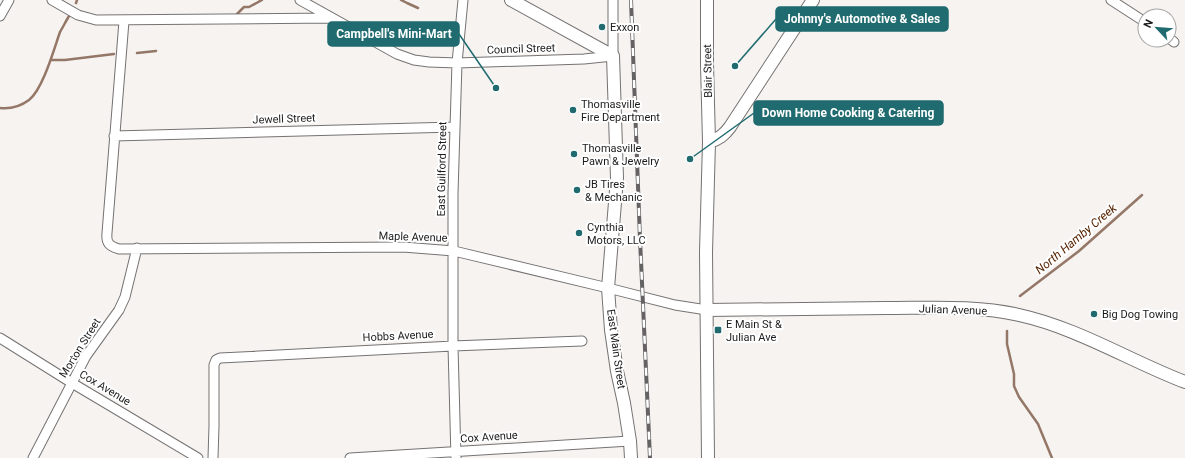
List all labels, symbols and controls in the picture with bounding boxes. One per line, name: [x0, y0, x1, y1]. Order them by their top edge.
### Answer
callout: Johnny's Automotive & Sales: [776, 7, 948, 31]
north arrow: [1137, 8, 1177, 48]
text: Johnny's Automotive & Sales: [784, 12, 940, 26]
text: N: [1141, 17, 1156, 30]
place label: Exxon: [610, 21, 639, 34]
callout: Campbell's Mini-Mart: [328, 22, 459, 46]
marker: Exxon: [597, 22, 607, 32]
text: Campbell's Mini-Mart: [336, 27, 452, 41]
street label: Council Street: [487, 41, 556, 57]
street label: Blair Street: [701, 44, 715, 98]
place label: Thomasville Fire Department: [581, 98, 660, 124]
callout: Down Home Cooking & Catering: [754, 101, 943, 125]
marker: Thomasville Fire Department: [568, 105, 578, 115]
text: Down Home Cooking & Catering: [762, 106, 934, 120]
street label: Jewell Street: [252, 111, 316, 127]
street label: East Guilford Street: [435, 121, 449, 217]
place label: Thomasville Pawn & Jewelry: [582, 142, 660, 168]
marker: Thomasville Pawn & Jewelry: [569, 149, 579, 159]
place label: JB Tires & Mechanic: [585, 178, 643, 204]
marker: JB Tires & Mechanic: [572, 185, 582, 195]
water label: North Hamby Creek: [1033, 200, 1120, 277]
place label: Cynthia Motors, LLC: [587, 221, 646, 247]
marker: Cynthia Motors, LLC: [574, 228, 584, 238]
street label: Maple Avenue: [378, 229, 448, 245]
street label: Julian Avenue: [919, 302, 987, 318]
street label: East Main Street: [604, 308, 628, 390]
place label: Big Dog Towing: [1102, 308, 1178, 321]
marker: Big Dog Towing: [1089, 309, 1099, 319]
street label: Morton Street: [57, 316, 104, 380]
place label: E Main St & Julian Ave: [726, 318, 782, 344]
marker: E Main St & Julian Ave: [713, 325, 723, 335]
street label: Hobbs Avenue: [362, 328, 434, 344]
street label: Cox Avenue: [77, 368, 133, 408]
street label: Cox Avenue: [460, 428, 518, 445]

